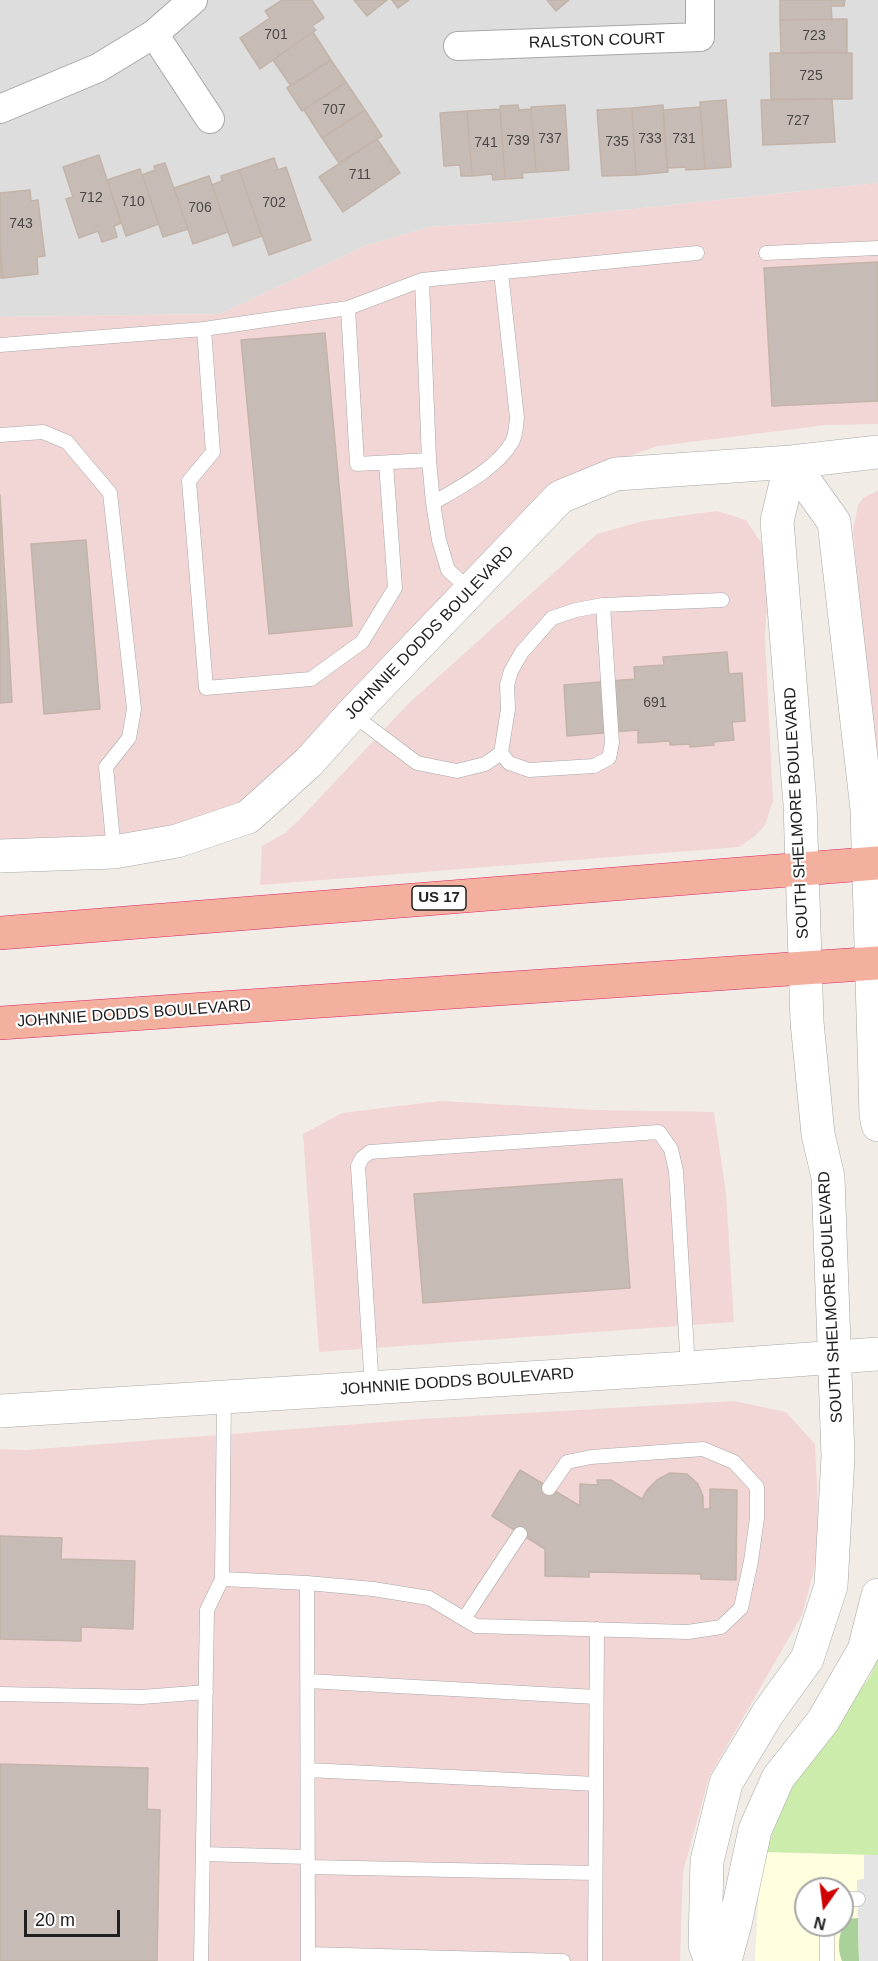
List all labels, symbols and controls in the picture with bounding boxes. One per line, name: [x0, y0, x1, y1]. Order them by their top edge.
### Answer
house number: 701: [264, 27, 288, 43]
house number: 723: [802, 28, 826, 44]
street label: RALSTON COURT: [529, 29, 665, 53]
house number: 725: [799, 68, 823, 84]
house number: 707: [322, 102, 346, 118]
house number: 727: [786, 113, 810, 129]
house number: 737: [538, 131, 562, 147]
house number: 733: [638, 131, 662, 147]
house number: 731: [672, 131, 696, 147]
house number: 739: [506, 133, 530, 149]
house number: 735: [605, 134, 629, 150]
house number: 741: [474, 135, 498, 151]
house number: 711: [349, 167, 371, 183]
house number: 712: [79, 190, 103, 206]
house number: 710: [121, 194, 145, 210]
house number: 702: [262, 195, 286, 211]
house number: 706: [188, 200, 212, 216]
house number: 743: [9, 216, 33, 232]
street label: JOHNNIE DODDS BOULEVARD: [342, 542, 518, 724]
street label: SOUTH SHELMORE BOULEVARD: [781, 687, 813, 939]
house number: 691: [643, 695, 667, 711]
road number: US 17: [412, 886, 466, 910]
street label: JOHNNIE DODDS BOULEVARD: [16, 996, 252, 1032]
street label: SOUTH SHELMORE BOULEVARD: [815, 1171, 847, 1423]
street label: JOHNNIE DODDS BOULEVARD: [339, 1364, 575, 1400]
north arrow: [794, 1877, 854, 1937]
scale bar: [27, 1898, 123, 1936]
text: 20 m: [35, 1910, 75, 1930]
text: N: [812, 1913, 828, 1933]

